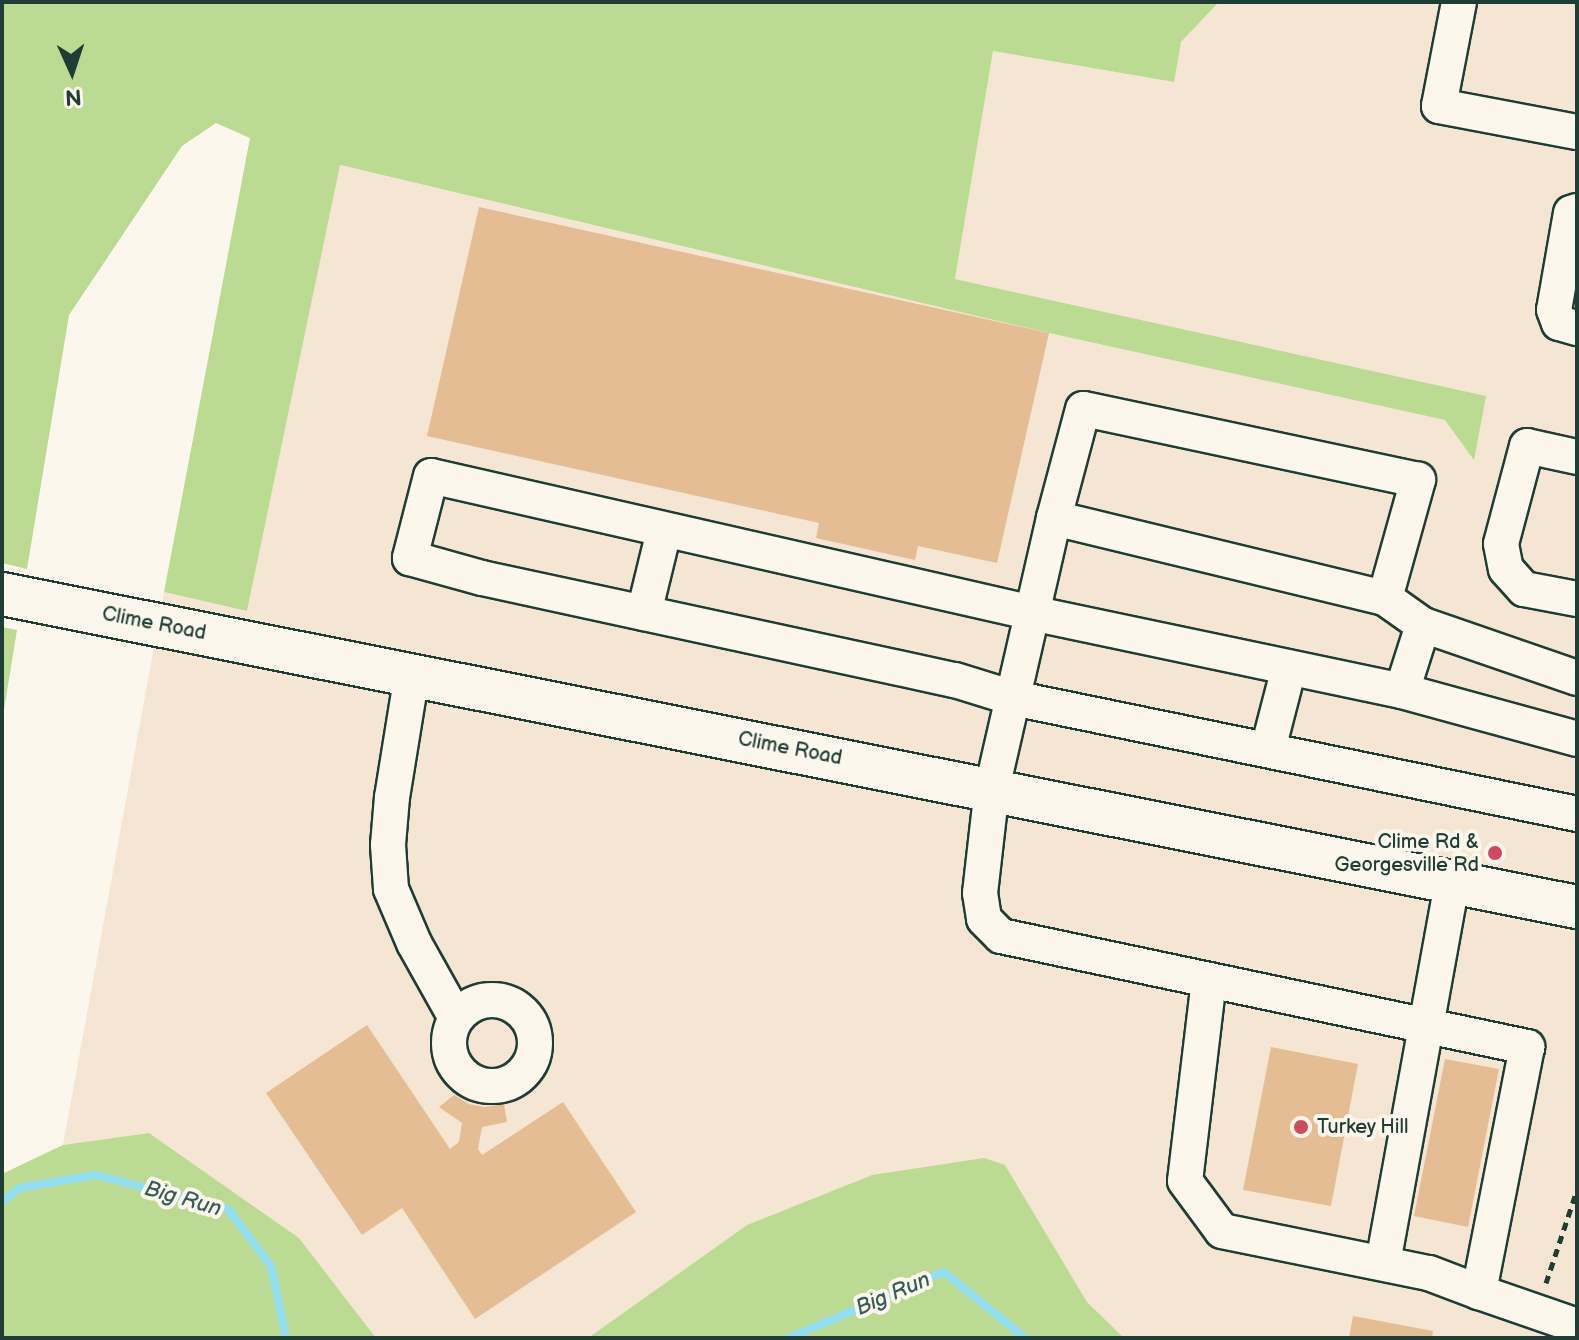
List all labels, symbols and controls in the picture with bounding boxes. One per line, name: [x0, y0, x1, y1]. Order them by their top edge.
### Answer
north arrow: [32, 32, 112, 112]
text: N: [64, 83, 82, 110]
street label: Clime Road: [100, 602, 208, 646]
street label: Clime Road: [736, 727, 844, 771]
place label: Clime Rd & Georgesville Rd: [1335, 830, 1479, 877]
marker: Clime Rd & Georgesville Rd: [1486, 844, 1504, 862]
place label: Turkey Hill: [1317, 1115, 1410, 1139]
marker: Turkey Hill: [1292, 1118, 1310, 1136]
water label: Big Run: [142, 1176, 224, 1222]
water label: Big Run: [852, 1267, 934, 1321]

